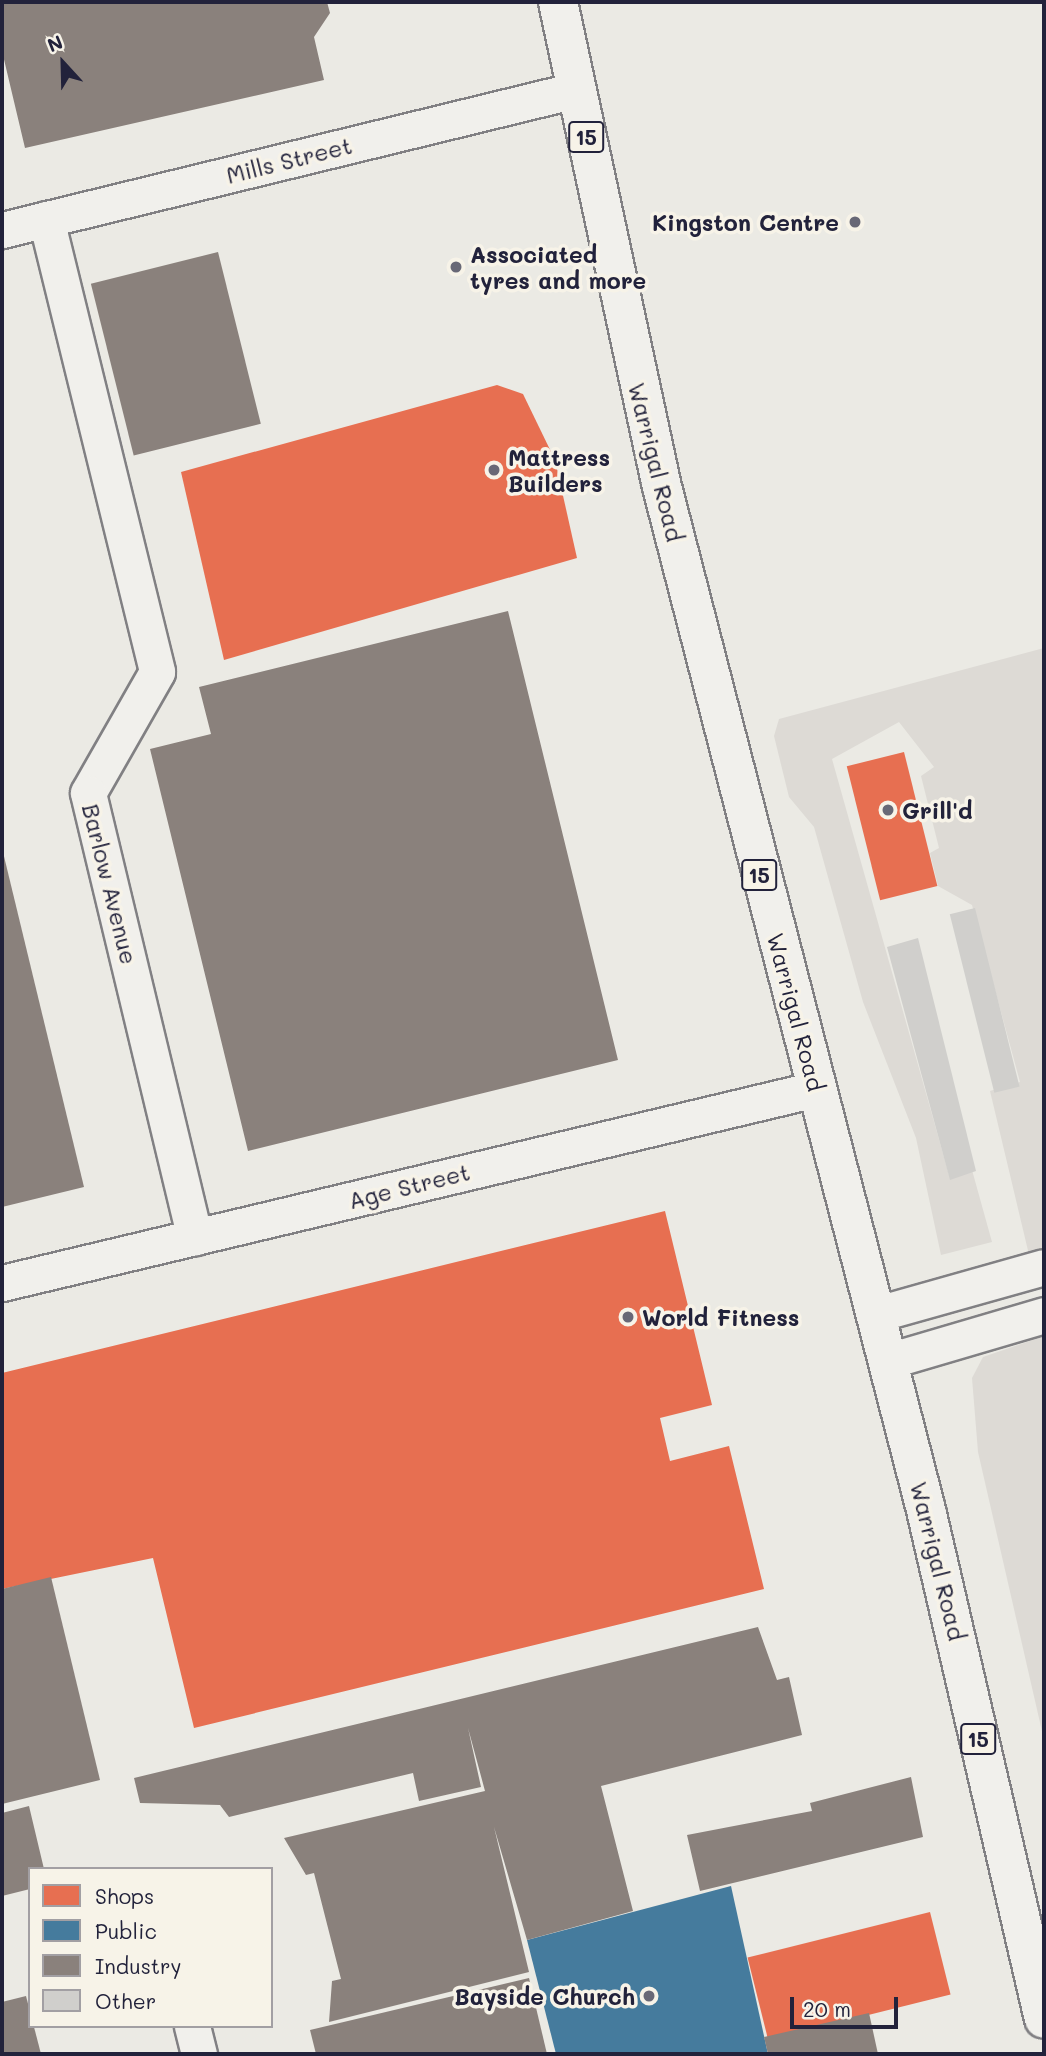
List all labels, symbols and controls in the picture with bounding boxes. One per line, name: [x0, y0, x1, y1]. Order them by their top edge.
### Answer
north arrow: [28, 28, 98, 98]
text: N: [44, 29, 66, 57]
road number: 15: [567, 120, 605, 154]
street label: Mills Street: [223, 131, 355, 189]
place label: Kingston Centre: [652, 208, 839, 236]
marker: Kingston Centre: [845, 212, 865, 232]
place label: Associated tyres and more: [470, 240, 646, 294]
marker: Associated tyres and more: [448, 259, 464, 275]
street label: Warrigal Road: [623, 380, 689, 544]
place label: Mattress Builders: [508, 443, 610, 497]
marker: Mattress Builders: [486, 462, 502, 478]
place label: Grill'd: [902, 796, 973, 824]
street label: Barlow Avenue: [77, 801, 143, 967]
marker: Grill'd: [880, 802, 896, 818]
road number: 15: [740, 858, 778, 892]
street label: Warrigal Road: [762, 930, 830, 1094]
street label: Age Street: [345, 1158, 473, 1214]
place label: World Fitness: [642, 1303, 799, 1331]
marker: World Fitness: [620, 1309, 636, 1325]
street label: Warrigal Road: [905, 1479, 971, 1643]
road number: 15: [959, 1722, 997, 1756]
legend: [28, 1867, 273, 2028]
text: Shops: [95, 1882, 154, 1909]
text: Public: [95, 1917, 157, 1944]
text: Industry: [95, 1952, 182, 1979]
place label: Bayside Church: [454, 1982, 635, 2010]
scale bar: [794, 1982, 902, 2026]
text: Other: [95, 1987, 156, 2014]
marker: Bayside Church: [641, 1988, 657, 2004]
text: 20 m: [803, 1995, 851, 2022]

